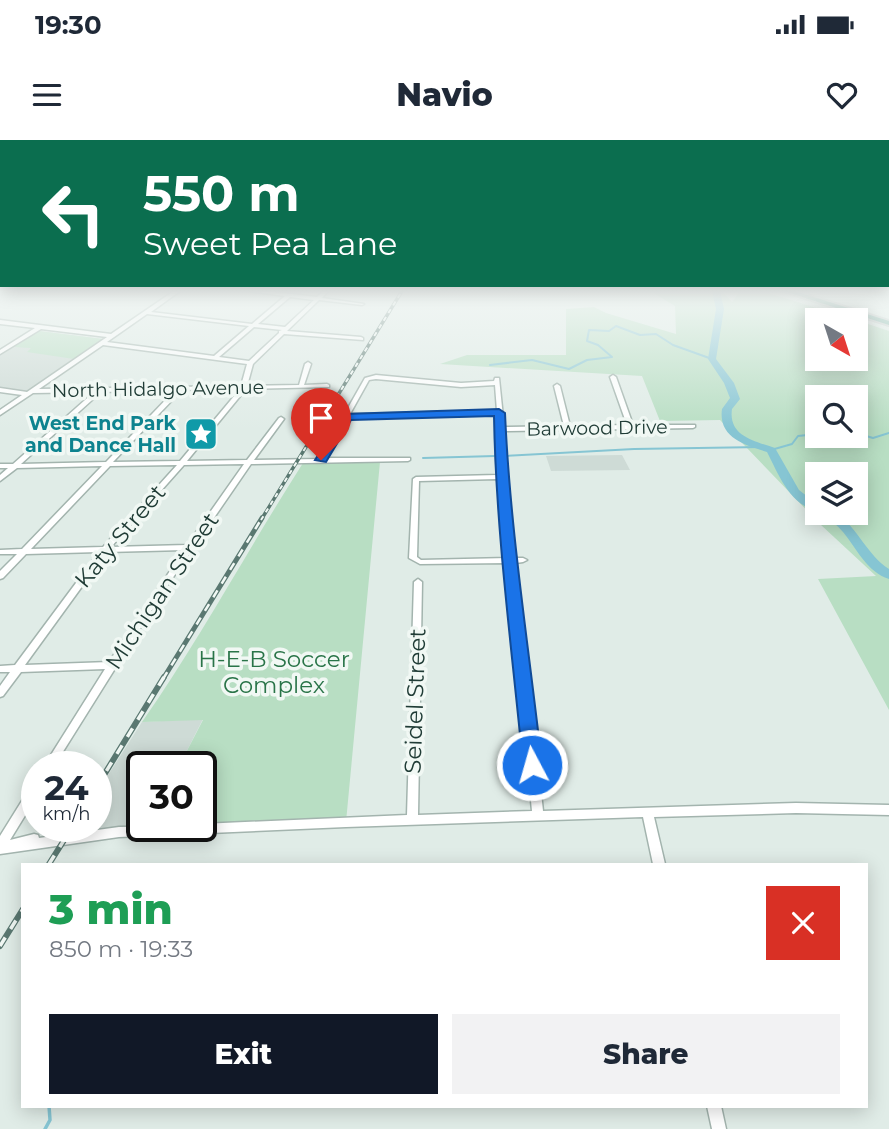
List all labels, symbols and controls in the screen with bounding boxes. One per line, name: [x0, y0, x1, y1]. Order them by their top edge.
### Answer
text: 19:30: [35, 9, 102, 41]
text: Navio: [396, 75, 493, 114]
icon: menu: [28, 76, 66, 114]
icon: heart: [823, 76, 861, 114]
text: 550 m: [143, 164, 300, 223]
icon: left: [28, 168, 119, 259]
text: Sweet Pea Lane: [143, 224, 397, 263]
north arrow: [805, 308, 868, 371]
map controls: [805, 308, 868, 525]
street label: North Hidalgo Avenue: [52, 376, 264, 402]
button: search: [805, 385, 868, 448]
pin: [291, 388, 351, 460]
icon: arrive: [302, 399, 340, 437]
place label: West End Park and Dance Hall: [25, 412, 177, 457]
place icon: West End Park and Dance Hall: [182, 415, 220, 453]
street label: Barwood Drive: [526, 415, 668, 441]
button: layers: [805, 462, 868, 525]
street label: Katy Street: [69, 479, 171, 593]
street label: Michigan Street: [99, 507, 225, 675]
street label: Seidel Street: [398, 628, 432, 774]
park label: H-E-B Soccer Complex: [198, 645, 350, 699]
position arrow: [495, 728, 569, 802]
speed limit sign: 30: [126, 751, 217, 842]
text: 24: [44, 766, 89, 809]
text: km/h: [42, 803, 91, 825]
text: 3 min: [49, 883, 173, 935]
button: close: [766, 886, 840, 960]
text: 850 m · 19:33: [49, 935, 193, 963]
button: Exit: [49, 1014, 438, 1094]
button: Share: [452, 1014, 840, 1094]

